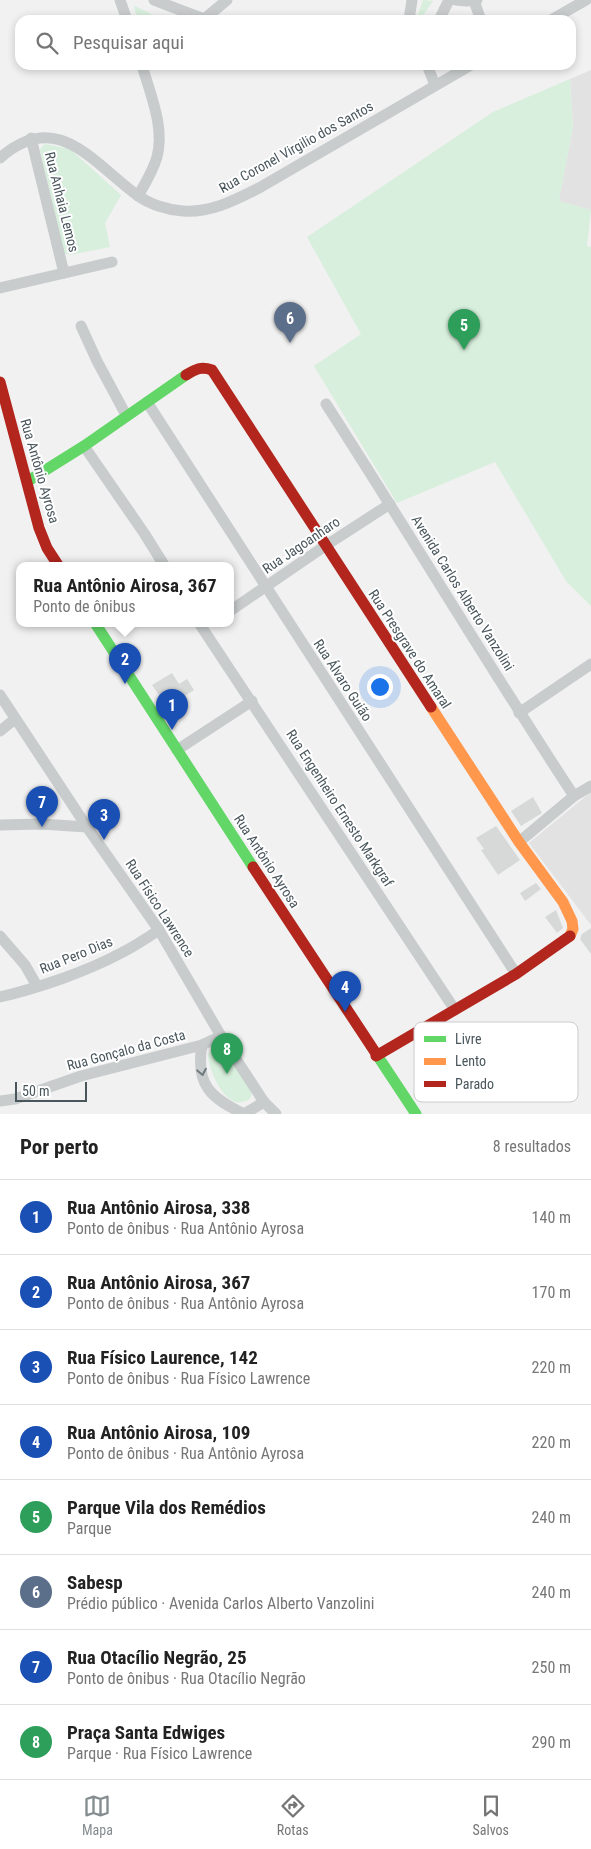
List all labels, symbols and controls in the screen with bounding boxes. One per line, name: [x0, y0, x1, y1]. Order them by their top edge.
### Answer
search box: [15, 15, 576, 70]
icon: search: [33, 29, 61, 57]
text: Pesquisar aqui: [73, 31, 184, 54]
street label: Rua Coronel Virgilio dos Santos: [216, 98, 376, 196]
street label: Rua Anhaia Lemos: [42, 150, 82, 254]
pin: 6: [274, 302, 306, 343]
pin: 5: [448, 309, 480, 350]
street label: Rua Antônio Ayrosa: [17, 417, 63, 525]
street label: Avenida Carlos Alberto Vanzolini: [409, 512, 517, 674]
street label: Rua Jagoanharo: [259, 513, 343, 577]
popup: [16, 562, 234, 627]
text: Rua Antônio Airosa, 367: [33, 574, 217, 597]
street label: Rua Presgrave do Amaral: [366, 587, 454, 711]
text: Ponto de ônibus: [33, 597, 136, 616]
street label: Rua Álvaro Guião: [311, 636, 376, 724]
pin: 2: [109, 643, 141, 684]
your location: [367, 674, 393, 700]
pin: 1: [156, 689, 188, 730]
street label: Rua Engenheiro Ernesto Markgraf: [283, 726, 397, 890]
pin: 7: [26, 786, 58, 827]
pin: 3: [88, 799, 120, 840]
street label: Rua Antônio Ayrosa: [231, 811, 303, 911]
street label: Rua Físico Lawrence: [122, 856, 198, 960]
street label: Rua Pero Dias: [37, 933, 115, 977]
pin: 4: [329, 971, 361, 1012]
legend: [414, 1022, 578, 1102]
street label: Rua Gonçalo da Costa: [65, 1026, 187, 1074]
text: Livre: [455, 1031, 482, 1047]
pin: 8: [211, 1033, 243, 1074]
text: Lento: [455, 1053, 486, 1069]
one-way arrow: [196, 1068, 207, 1077]
text: Parado: [455, 1076, 494, 1092]
scale bar: [15, 1079, 88, 1102]
text: 50 m: [22, 1083, 50, 1099]
text: Por perto: [20, 1135, 99, 1159]
text: 8 resultados: [493, 1137, 571, 1156]
text: Rua Antônio Airosa, 338: [67, 1196, 250, 1219]
text: 1: [32, 1208, 40, 1227]
text: 140 m: [532, 1208, 571, 1227]
text: Ponto de ônibus · Rua Antônio Ayrosa: [67, 1219, 304, 1238]
text: Rua Antônio Airosa, 367: [67, 1271, 250, 1294]
text: 2: [32, 1283, 40, 1302]
text: 170 m: [532, 1283, 571, 1302]
text: Ponto de ônibus · Rua Antônio Ayrosa: [67, 1294, 304, 1313]
text: Rua Físico Laurence, 142: [67, 1346, 258, 1369]
text: 3: [32, 1358, 40, 1377]
text: 220 m: [532, 1358, 571, 1377]
text: Ponto de ônibus · Rua Físico Lawrence: [67, 1369, 310, 1388]
text: Rua Antônio Airosa, 109: [67, 1421, 250, 1444]
text: 4: [32, 1433, 40, 1452]
text: 220 m: [532, 1433, 571, 1452]
text: Ponto de ônibus · Rua Antônio Ayrosa: [67, 1444, 304, 1463]
text: Parque Vila dos Remédios: [67, 1496, 266, 1519]
text: 5: [32, 1508, 40, 1527]
text: 240 m: [532, 1508, 571, 1527]
text: Parque: [67, 1519, 111, 1538]
text: Sabesp: [67, 1571, 123, 1594]
text: 6: [32, 1583, 40, 1602]
text: 240 m: [532, 1583, 571, 1602]
text: Prédio público · Avenida Carlos Alberto Vanzolini: [67, 1594, 375, 1613]
text: Rua Otacílio Negrão, 25: [67, 1646, 247, 1669]
text: 7: [32, 1658, 40, 1677]
text: 250 m: [532, 1658, 571, 1677]
text: Ponto de ônibus · Rua Otacílio Negrão: [67, 1669, 306, 1688]
text: Praça Santa Edwiges: [67, 1721, 225, 1744]
text: 8: [32, 1733, 40, 1752]
text: 290 m: [532, 1733, 571, 1752]
text: Parque · Rua Físico Lawrence: [67, 1744, 252, 1763]
tab: Mapa: [82, 1792, 113, 1838]
tab: Rotas: [277, 1792, 309, 1838]
tab: Salvos: [473, 1792, 509, 1838]

